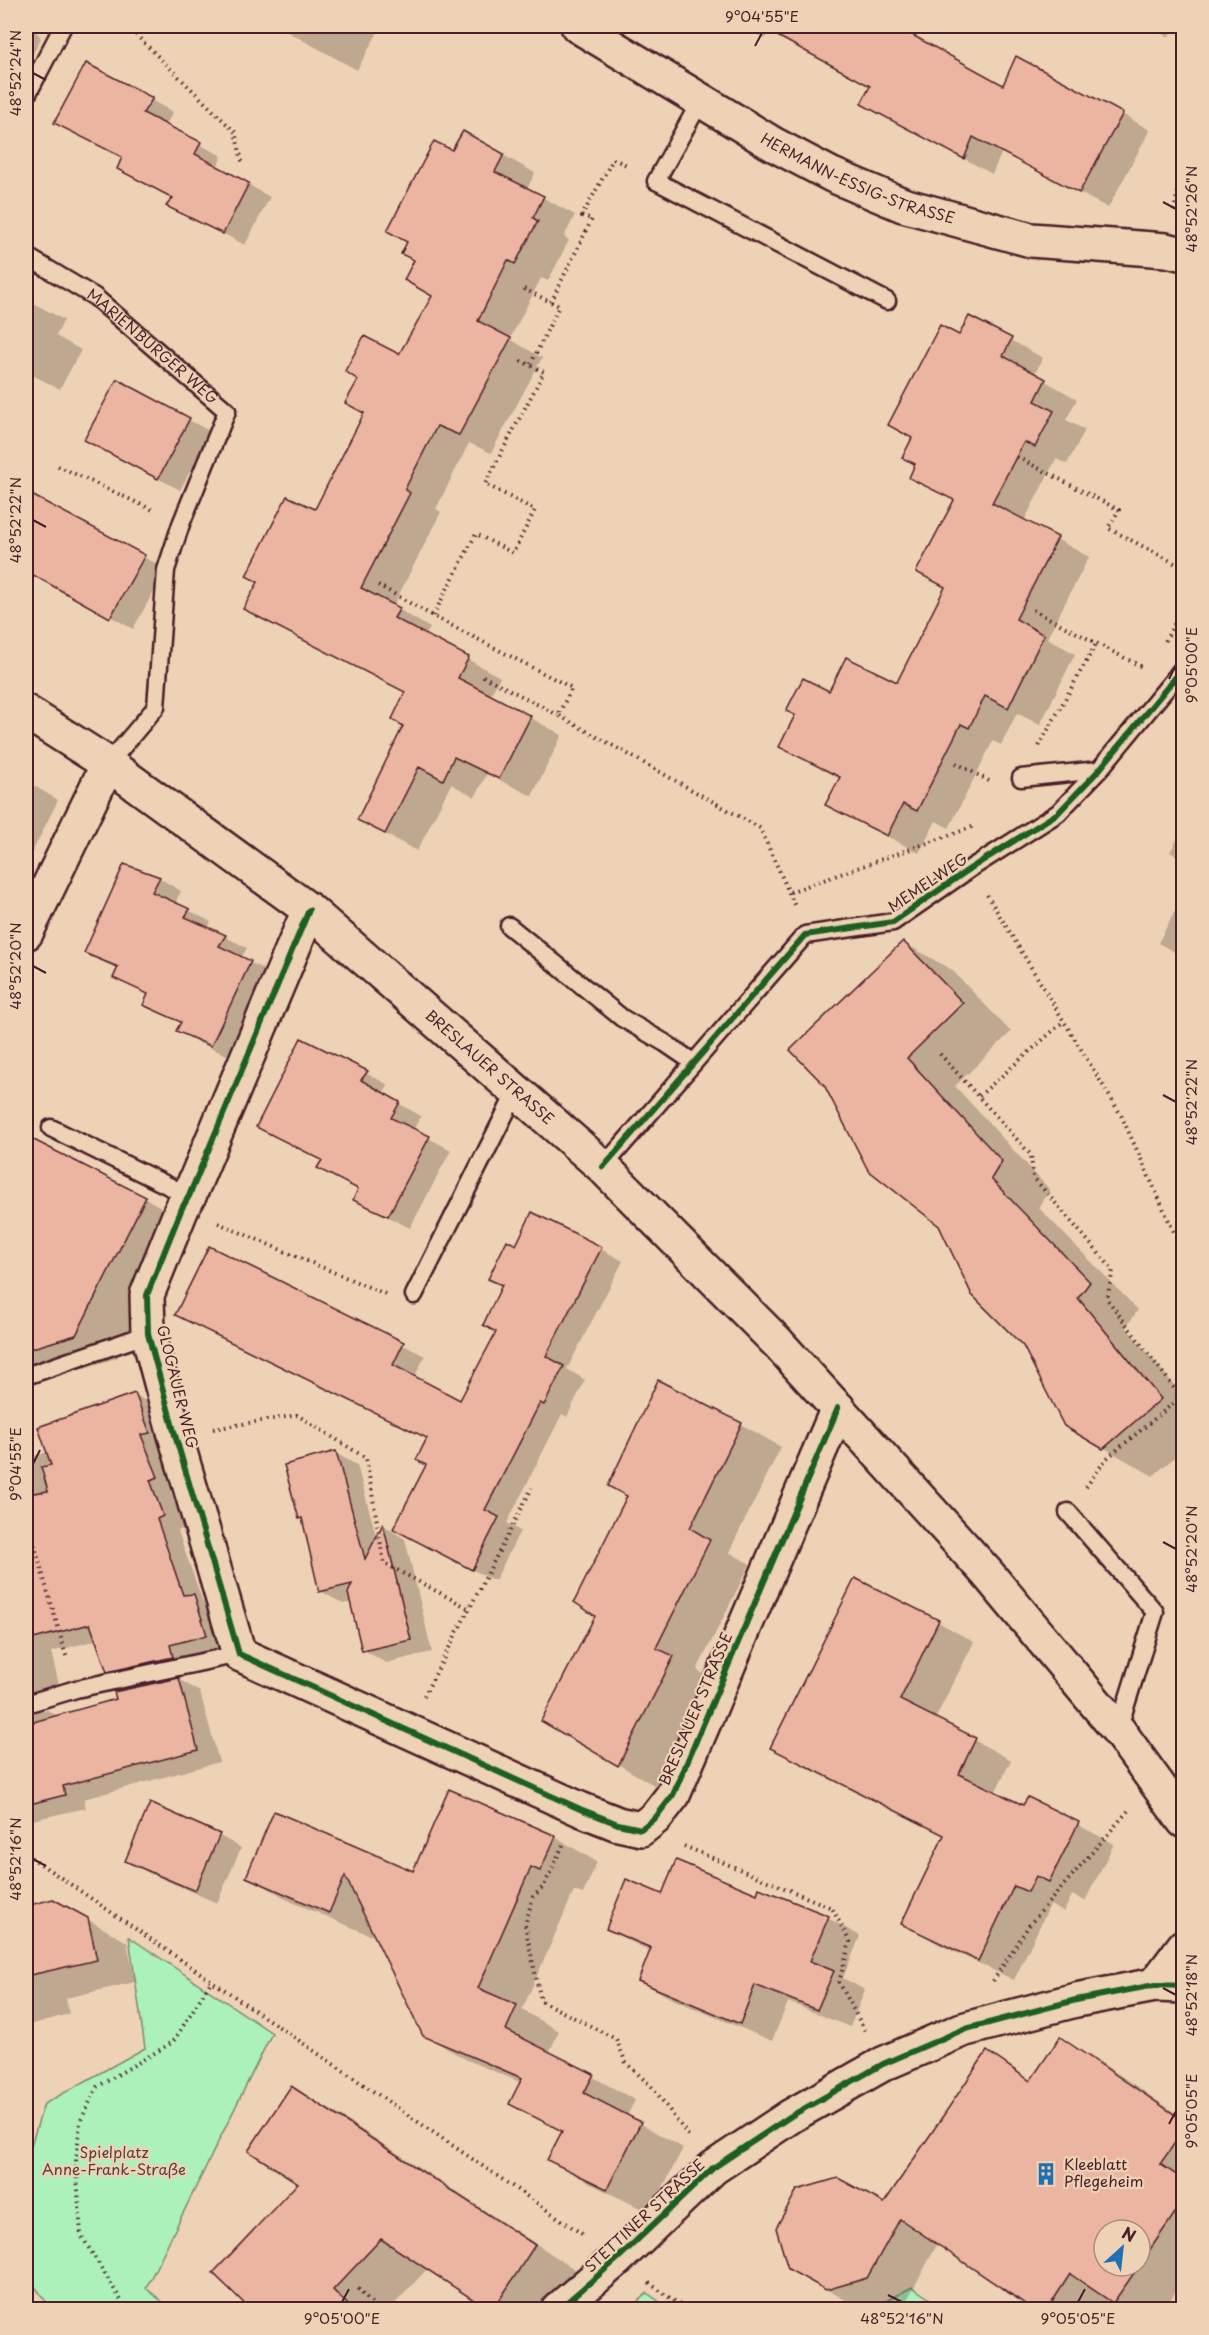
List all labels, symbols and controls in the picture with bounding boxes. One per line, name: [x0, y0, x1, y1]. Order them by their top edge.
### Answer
text: 9°04'55"E: [725, 4, 799, 27]
text: 48°52'24"N: [3, 30, 26, 116]
street label: HERMANN-ESSIG-STRASSE: [757, 126, 958, 229]
text: 48°52'26"N: [1179, 166, 1202, 252]
street label: MARIENBURGER WEG: [83, 282, 224, 409]
text: 48°52'22"N: [3, 477, 26, 563]
text: 9°05'00"E: [1179, 627, 1202, 703]
street label: MEMELWEG: [883, 846, 972, 917]
text: 48°52'20"N: [3, 922, 26, 1010]
street label: BRESLAUER STRASSE: [421, 1004, 560, 1129]
text: 48°52'22"N: [1179, 1059, 1202, 1145]
street label: GLOGAUER WEG: [152, 1323, 205, 1451]
text: 9°04'55"E: [3, 1427, 26, 1501]
text: 48°52'20"N: [1179, 1505, 1202, 1593]
street label: BRESLAUER STRASSE: [652, 1628, 737, 1789]
text: 48°52'16"N: [3, 1817, 26, 1901]
text: 48°52'18"N: [1179, 1954, 1202, 2036]
text: 9°05'05"E: [1179, 2074, 1202, 2148]
park label: Spielplatz Anne-Frank-Straße: [42, 2140, 186, 2180]
place label: Kleeblatt Pflegeheim: [1064, 2152, 1143, 2192]
street label: STETTINER STRASSE: [578, 2153, 710, 2277]
building icon: Kleeblatt Pflegeheim: [1033, 2161, 1059, 2187]
north arrow: [1092, 2218, 1152, 2278]
text: N: [1118, 2220, 1140, 2247]
text: 9°05'00"E: [304, 2306, 380, 2329]
text: 48°52'16"N: [860, 2306, 944, 2329]
text: 9°05'05"E: [1041, 2306, 1115, 2329]

